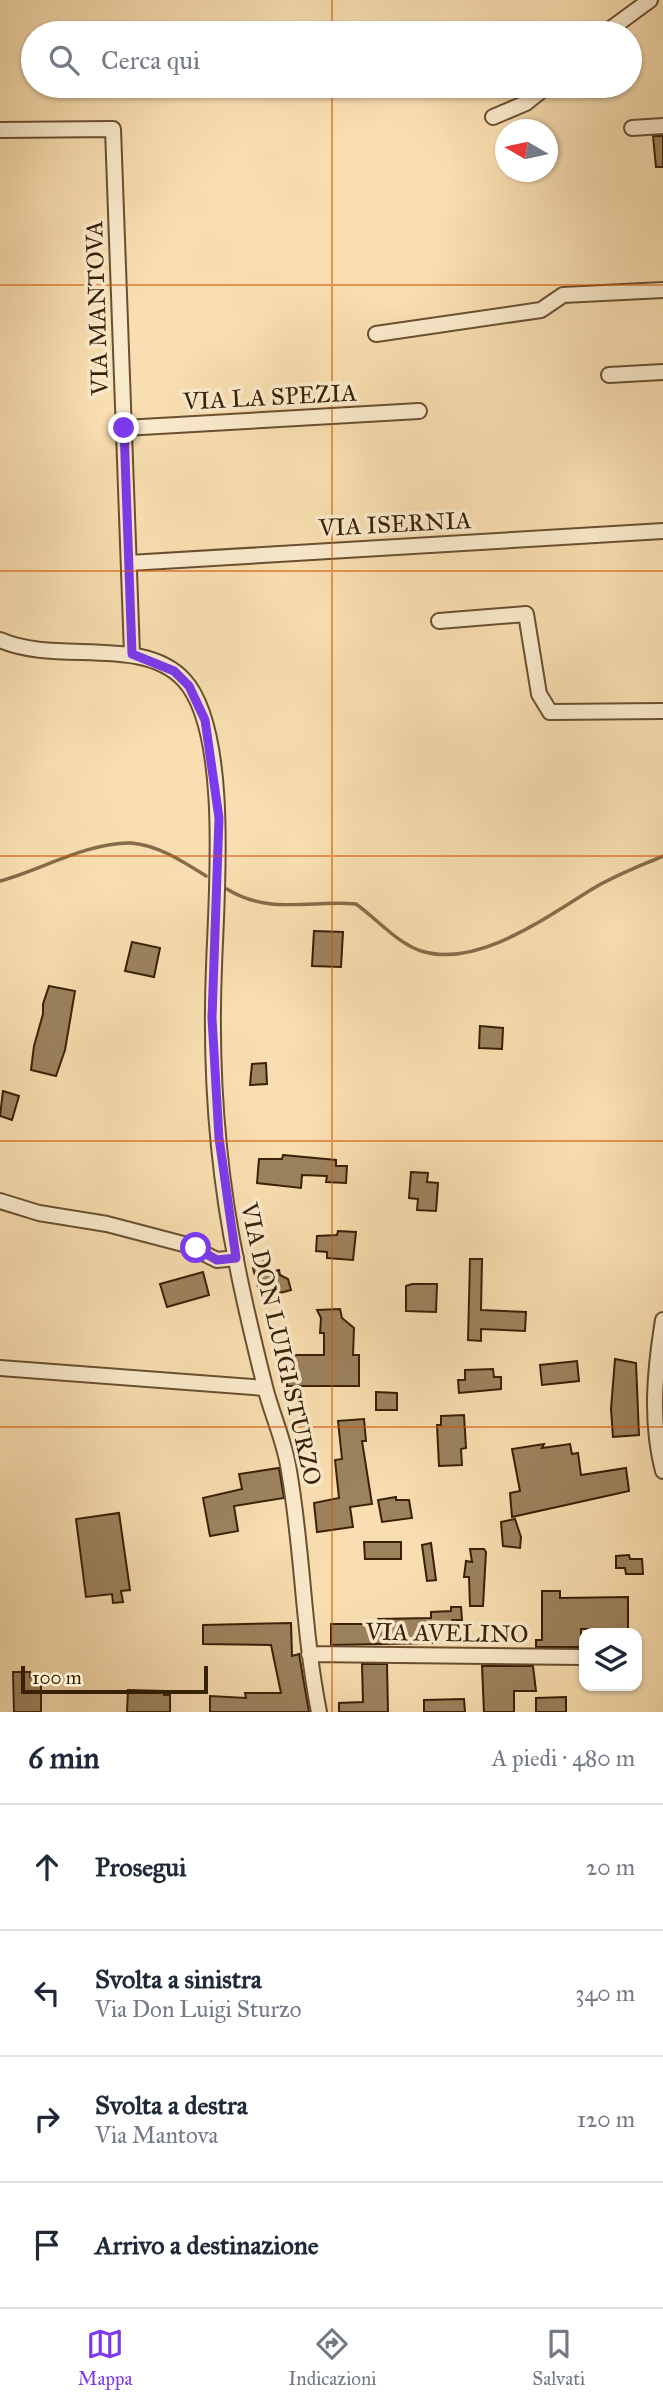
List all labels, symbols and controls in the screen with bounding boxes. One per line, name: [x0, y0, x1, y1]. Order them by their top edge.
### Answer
search box: [21, 21, 642, 98]
icon: search: [45, 41, 83, 79]
text: Cerca qui: [101, 44, 200, 76]
north arrow: [495, 119, 558, 182]
street label: VIA MANTOVA: [79, 220, 115, 397]
street label: VIA LA SPEZIA: [181, 377, 358, 417]
route end: [108, 412, 139, 443]
street label: VIA ISERNIA: [317, 505, 472, 543]
street label: VIA DON LUIGI STURZO: [234, 1199, 328, 1488]
route start: [180, 1232, 211, 1263]
street label: VIA AVELINO: [364, 1617, 529, 1649]
map controls: [579, 1628, 642, 1691]
button: layers: [579, 1628, 642, 1691]
scale bar: [21, 1663, 208, 1695]
text: 100 m: [32, 1666, 82, 1689]
text: 6 min: [28, 1740, 100, 1776]
text: A piedi · 480 m: [492, 1744, 635, 1772]
icon: ahead: [28, 1848, 66, 1886]
text: Prosegui: [95, 1851, 186, 1883]
text: 20 m: [586, 1853, 635, 1881]
text: Svolta a sinistra: [95, 1963, 262, 1995]
icon: left: [28, 1974, 66, 2012]
text: 340 m: [575, 1979, 635, 2007]
text: Via Don Luigi Sturzo: [95, 1995, 302, 2023]
text: Svolta a destra: [95, 2089, 248, 2121]
icon: right: [28, 2100, 66, 2138]
text: 120 m: [577, 2105, 635, 2133]
text: Via Mantova: [95, 2121, 218, 2149]
icon: arrive: [28, 2226, 66, 2264]
text: Arrivo a destinazione: [95, 2229, 319, 2261]
tab: Mappa: [78, 2325, 133, 2390]
tab: Indicazioni: [288, 2325, 377, 2390]
tab: Salvati: [532, 2325, 585, 2390]

